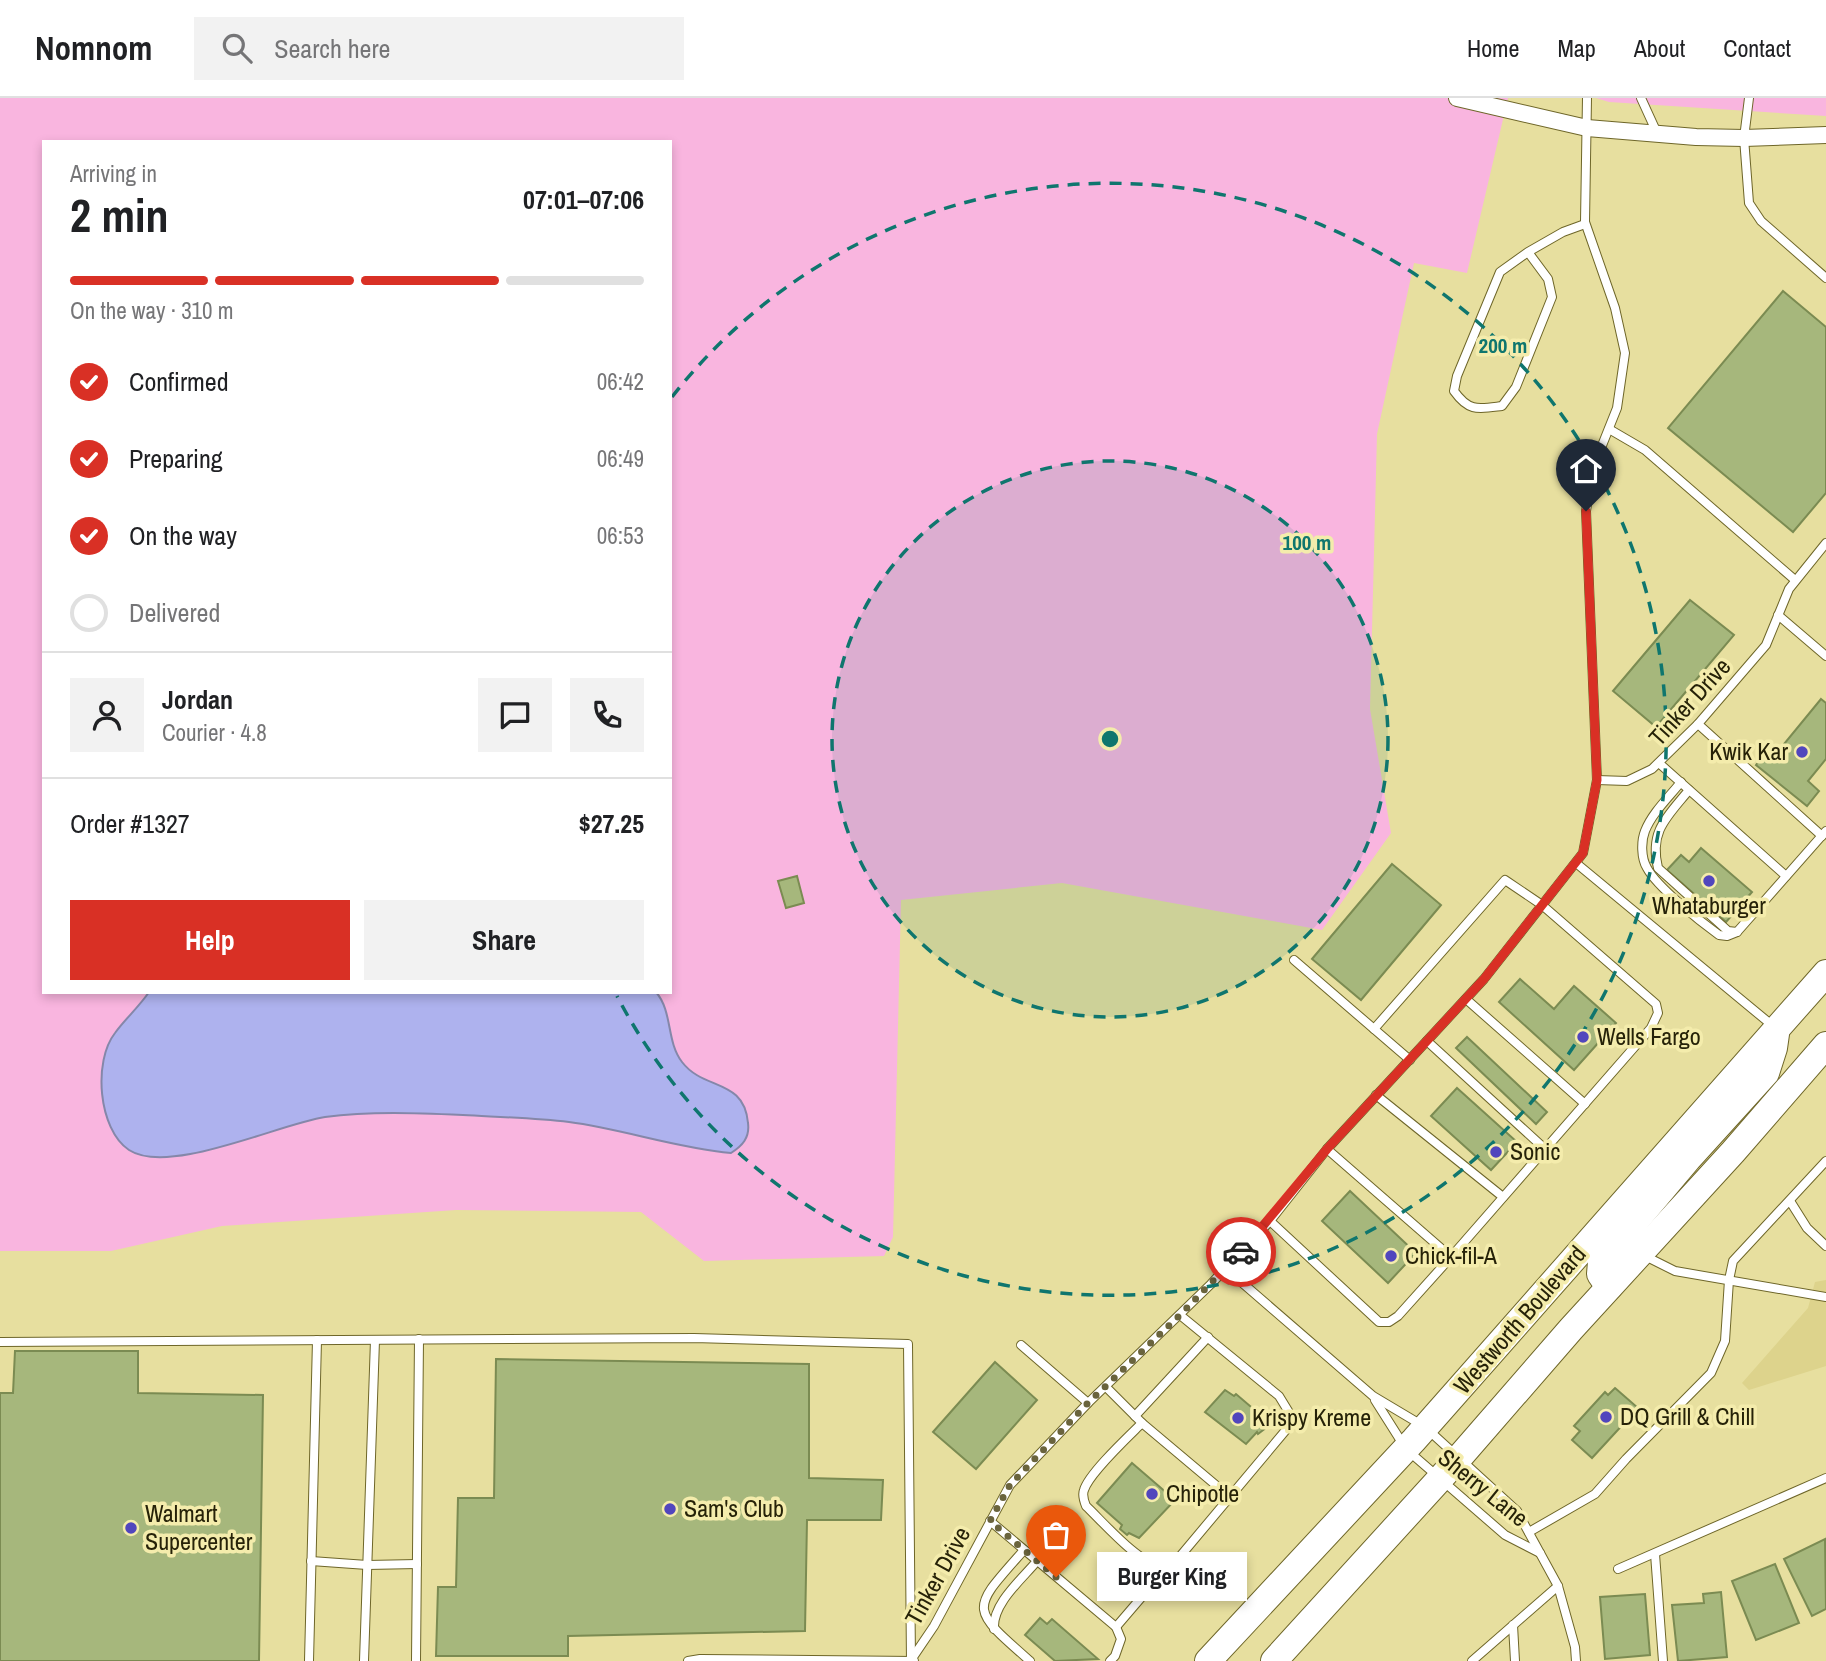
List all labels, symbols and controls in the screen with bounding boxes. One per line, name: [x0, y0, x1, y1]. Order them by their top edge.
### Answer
search box: [194, 17, 684, 80]
text: Nomnom: [35, 26, 152, 70]
icon: search: [218, 29, 256, 67]
text: Search here: [274, 31, 390, 66]
text: Home: [1467, 32, 1519, 64]
text: Map: [1557, 32, 1596, 64]
text: About: [1634, 32, 1685, 64]
text: Contact: [1723, 32, 1791, 64]
text: Arriving in: [70, 158, 157, 189]
text: 07:01–07:06: [523, 182, 644, 217]
text: 2 min: [70, 184, 169, 246]
text: On the way · 310 m: [70, 295, 234, 326]
text: 200 m: [1479, 331, 1527, 360]
icon: check: [70, 363, 108, 401]
text: Confirmed: [129, 364, 229, 399]
text: 06:42: [597, 366, 644, 397]
pin: [1556, 439, 1616, 511]
icon: check: [70, 440, 108, 478]
text: Preparing: [129, 441, 223, 476]
text: 06:49: [597, 443, 644, 474]
icon: home: [1567, 450, 1605, 488]
icon: check: [70, 517, 108, 555]
text: On the way: [129, 518, 237, 553]
text: 06:53: [597, 520, 644, 551]
text: 100 m: [1283, 528, 1331, 557]
text: Delivered: [129, 595, 220, 630]
street label: Tinker Drive: [1641, 651, 1737, 752]
button: person: [70, 678, 144, 752]
button: chat: [478, 678, 552, 752]
button: phone: [570, 678, 644, 752]
text: Jordan: [162, 682, 233, 717]
text: Courier · 4.8: [162, 717, 267, 748]
centre of rings: [1098, 727, 1122, 751]
place label: Kwik Kar: [1709, 735, 1788, 767]
marker: Kwik Kar: [1794, 744, 1810, 760]
text: Order #1327: [70, 806, 190, 841]
text: $27.25: [579, 806, 644, 841]
marker: Whataburger: [1701, 873, 1717, 889]
place label: Whataburger: [1652, 889, 1766, 921]
button: Help: [70, 900, 350, 980]
button: Share: [364, 900, 644, 980]
place label: Wells Fargo: [1597, 1020, 1701, 1052]
marker: Wells Fargo: [1575, 1029, 1591, 1045]
place label: Sonic: [1510, 1135, 1560, 1167]
marker: Sonic: [1488, 1144, 1504, 1160]
courier: [1206, 1217, 1276, 1287]
icon: car: [1222, 1233, 1260, 1271]
street label: Westworth Boulevard: [1446, 1238, 1593, 1400]
place label: Chick-fil-A: [1405, 1239, 1498, 1271]
marker: Chick-fil-A: [1383, 1248, 1399, 1264]
place label: DQ Grill & Chill: [1620, 1400, 1755, 1432]
place label: Krispy Kreme: [1252, 1401, 1371, 1433]
marker: DQ Grill & Chill: [1598, 1409, 1614, 1425]
marker: Krispy Kreme: [1230, 1410, 1246, 1426]
street label: Sherry Lane: [1432, 1441, 1535, 1533]
place label: Chipotle: [1166, 1477, 1239, 1509]
marker: Chipotle: [1144, 1486, 1160, 1502]
place label: Sam's Club: [684, 1492, 784, 1524]
place label: Walmart Supercenter: [145, 1497, 253, 1557]
marker: Sam's Club: [662, 1501, 678, 1517]
pin: [1026, 1505, 1086, 1577]
icon: bag: [1037, 1516, 1075, 1554]
marker: Walmart Supercenter: [123, 1520, 139, 1536]
street label: Tinker Drive: [897, 1521, 977, 1630]
callout: Burger King: [1098, 1552, 1248, 1602]
text: Burger King: [1118, 1561, 1226, 1592]

